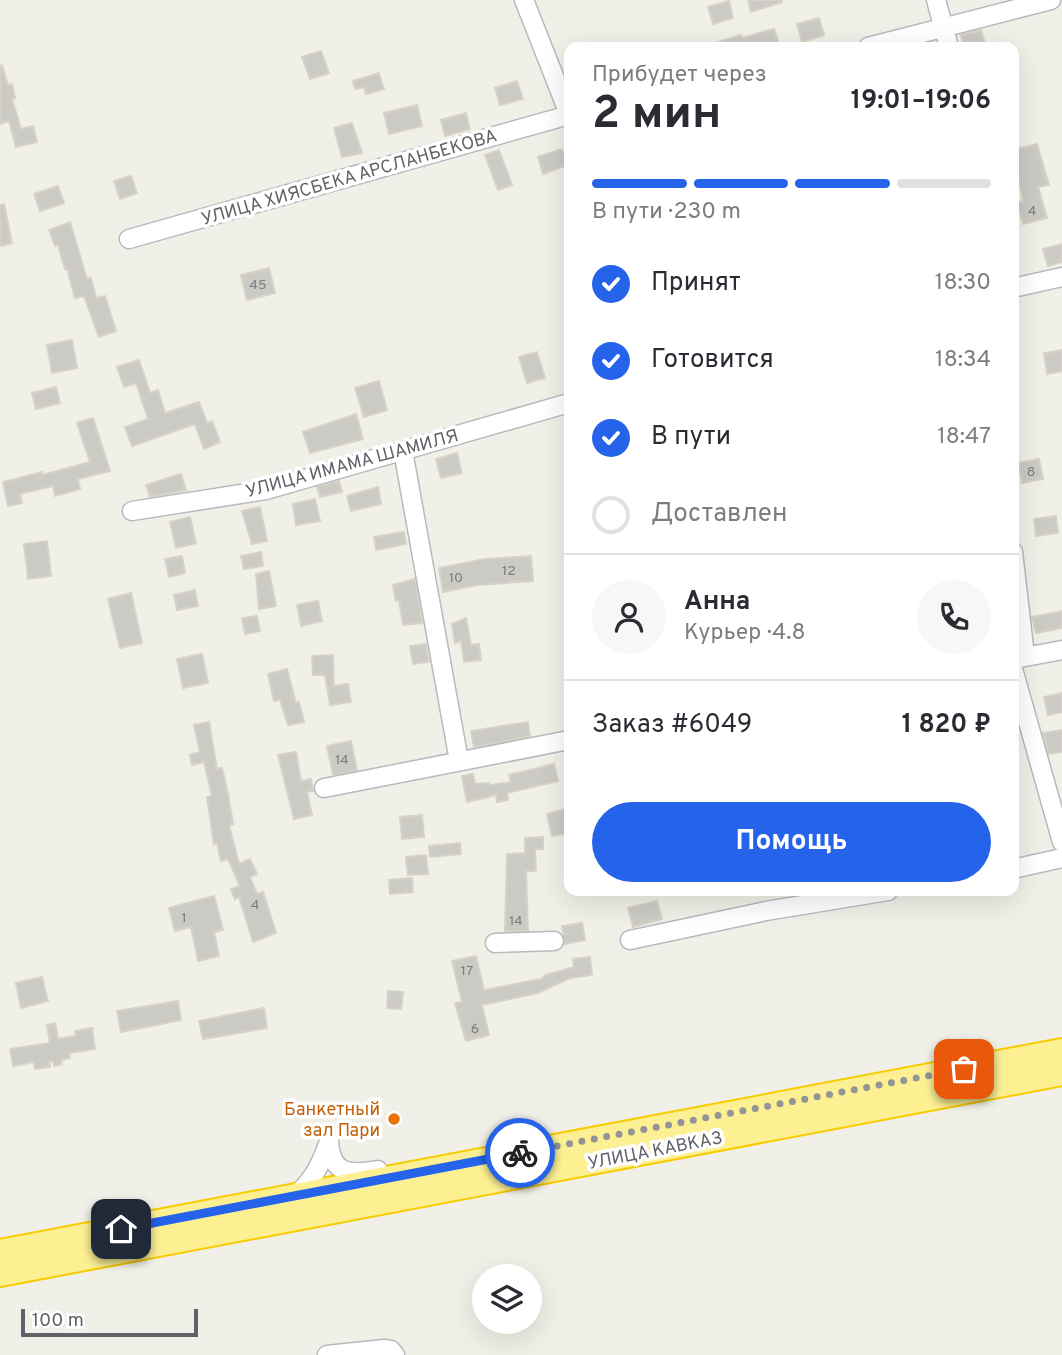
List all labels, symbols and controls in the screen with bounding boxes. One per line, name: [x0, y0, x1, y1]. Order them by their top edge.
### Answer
text: Прибудет через: [592, 61, 767, 90]
text: 19:01–19:06: [851, 85, 991, 118]
text: 2 мин: [592, 86, 721, 145]
street label: УЛИЦА ХИЯСБЕКА АРСЛАНБЕКОВА: [199, 125, 500, 232]
text: В пути · 230 m: [592, 198, 741, 227]
house number: 4: [1028, 203, 1036, 220]
icon: check: [592, 265, 630, 303]
text: Принят: [651, 267, 741, 300]
text: 18:30: [935, 269, 991, 298]
house number: 45: [249, 277, 267, 294]
icon: check: [592, 342, 630, 380]
text: Готовится: [651, 344, 774, 377]
text: 18:34: [935, 346, 991, 375]
icon: check: [592, 419, 630, 457]
text: В пути: [651, 421, 731, 454]
text: 18:47: [937, 423, 991, 452]
street label: УЛИЦА ИМАМА ШАМИЛЯ: [243, 425, 461, 504]
house number: 8: [1027, 464, 1035, 481]
text: Доставлен: [651, 498, 787, 531]
house number: 12: [502, 563, 516, 580]
house number: 10: [449, 570, 463, 587]
button: person: [592, 580, 666, 654]
button: phone: [917, 580, 991, 654]
text: Анна: [684, 586, 750, 619]
text: Курьер · 4.8: [684, 619, 806, 648]
text: Заказ #6049: [592, 709, 752, 742]
text: 1 820 ₽: [902, 709, 991, 742]
house number: 14: [335, 752, 349, 769]
button: Помощь: [592, 802, 991, 882]
house number: 4: [251, 897, 259, 914]
house number: 1: [181, 910, 187, 927]
house number: 14: [509, 913, 523, 930]
house number: 17: [461, 963, 473, 980]
house number: 6: [471, 1021, 479, 1038]
pin: [934, 1039, 994, 1099]
icon: bag: [945, 1050, 983, 1088]
place label: Банкетный зал Пари: [284, 1099, 380, 1143]
marker: Банкетный зал Пари: [386, 1111, 402, 1127]
courier: [485, 1118, 555, 1188]
street label: УЛИЦА КАВКАЗ: [586, 1127, 725, 1176]
icon: bike: [501, 1134, 539, 1172]
pin: [91, 1199, 151, 1259]
icon: home: [102, 1210, 140, 1248]
map controls: [472, 1264, 542, 1334]
button: layers: [472, 1264, 542, 1334]
scale bar: [21, 1306, 198, 1338]
text: 100 m: [32, 1309, 84, 1333]

